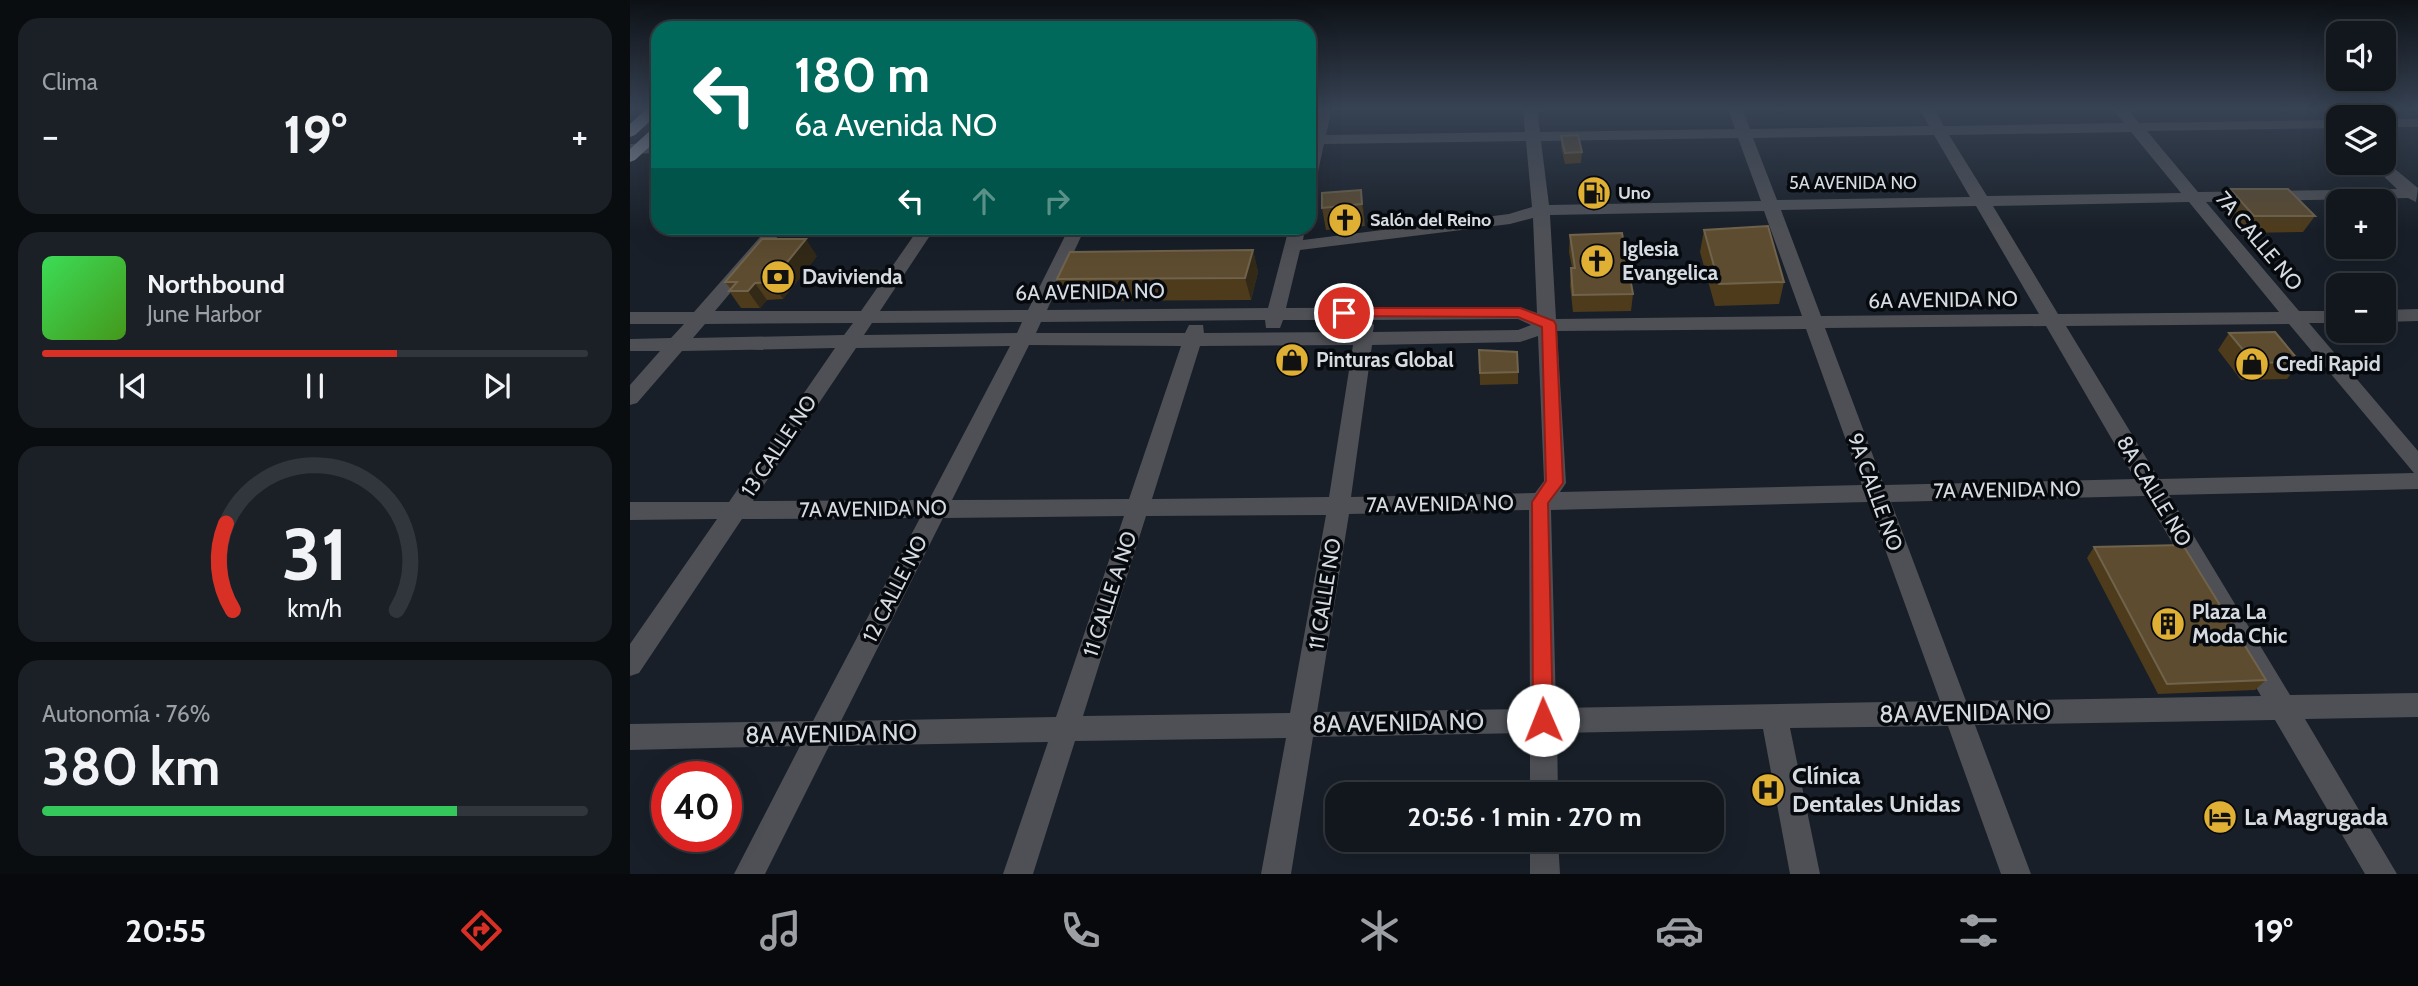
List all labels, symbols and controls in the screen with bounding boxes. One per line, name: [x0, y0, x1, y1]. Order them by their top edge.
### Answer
map controls: [2326, 21, 2396, 343]
button: sound: [2326, 21, 2396, 91]
text: 180 m: [794, 45, 930, 104]
icon: left: [679, 49, 770, 140]
text: Clima: [42, 68, 98, 96]
text: 19°: [283, 103, 347, 166]
text: 6a Avenida NO: [794, 105, 997, 144]
button: layers: [2326, 105, 2396, 175]
text: −: [42, 112, 59, 159]
text: +: [571, 112, 588, 159]
street label: 5A AVENIDA NO: [1789, 172, 1917, 194]
fuel station icon: Uno: [1575, 174, 1613, 212]
icon: left: [892, 182, 930, 220]
icon: ahead: [965, 182, 1003, 220]
icon: right: [1038, 182, 1076, 220]
place label: Uno: [1618, 182, 1651, 204]
street label: 7A CALLE NO: [2211, 186, 2308, 295]
button: +: [2326, 189, 2396, 259]
church icon: Salón del Reino: [1326, 201, 1364, 239]
place label: Salón del Reino: [1370, 209, 1491, 231]
place label: Iglesia Evangelica: [1622, 236, 1719, 285]
church icon: Iglesia Evangelica: [1578, 242, 1616, 280]
bank icon: Davivienda: [759, 258, 797, 296]
place label: Davivienda: [802, 264, 903, 289]
text: Northbound: [147, 268, 285, 300]
button: −: [2326, 273, 2396, 343]
street label: 6A AVENIDA NO: [1015, 278, 1165, 305]
pin: [1314, 283, 1374, 343]
street label: 6A AVENIDA NO: [1868, 286, 2018, 313]
icon: arrive: [1325, 294, 1363, 332]
text: June Harbor: [147, 300, 261, 328]
shop icon: Pinturas Global: [1273, 341, 1311, 379]
shop icon: Credi Rapid: [2233, 345, 2271, 383]
place label: Pinturas Global: [1316, 347, 1454, 372]
place label: Credi Rapid: [2276, 351, 2381, 376]
icon: previous: [114, 367, 152, 405]
icon: pause: [296, 367, 334, 405]
icon: next: [478, 367, 516, 405]
street label: 13 CALLE NO: [735, 390, 822, 501]
street label: 9A CALLE NO: [1843, 430, 1908, 554]
street label: 8A CALLE NO: [2112, 431, 2197, 551]
street label: 7A AVENIDA NO: [1933, 476, 2081, 503]
street label: 7A AVENIDA NO: [1366, 490, 1514, 517]
street label: 7A AVENIDA NO: [799, 495, 947, 522]
text: 31: [282, 510, 348, 598]
street label: 11 CALLE A NO: [1078, 528, 1142, 660]
street label: 12 CALLE NO: [857, 531, 932, 646]
street label: 11 CALLE NO: [1303, 536, 1346, 652]
text: km/h: [288, 593, 342, 623]
place label: Plaza La Moda Chic: [2192, 599, 2288, 648]
building icon: Plaza La Moda Chic: [2149, 605, 2187, 643]
position arrow: [1506, 683, 1580, 757]
street label: 8A AVENIDA NO: [1879, 697, 2051, 728]
text: Autonomía · 76%: [42, 700, 210, 728]
street label: 8A AVENIDA NO: [1312, 707, 1484, 738]
street label: 8A AVENIDA NO: [745, 718, 917, 749]
text: 380 km: [42, 735, 220, 798]
speed limit sign: 40: [651, 761, 742, 852]
place label: Clínica Dentales Unidas: [1792, 761, 1961, 818]
hospital icon: Clínica Dentales Unidas: [1749, 771, 1787, 809]
hotel icon: La Magrugada: [2201, 798, 2239, 836]
text: 20:56 · 1 min · 270 m: [1407, 801, 1642, 833]
place label: La Magrugada: [2244, 802, 2388, 831]
icon: directions: [457, 906, 506, 955]
icon: music: [756, 906, 805, 955]
icon: phone: [1056, 906, 1105, 955]
icon: climate: [1355, 906, 1404, 955]
icon: car: [1655, 906, 1704, 955]
icon: filters: [1954, 906, 2003, 955]
text: 20:55: [125, 911, 206, 950]
text: 19°: [2254, 911, 2293, 950]

